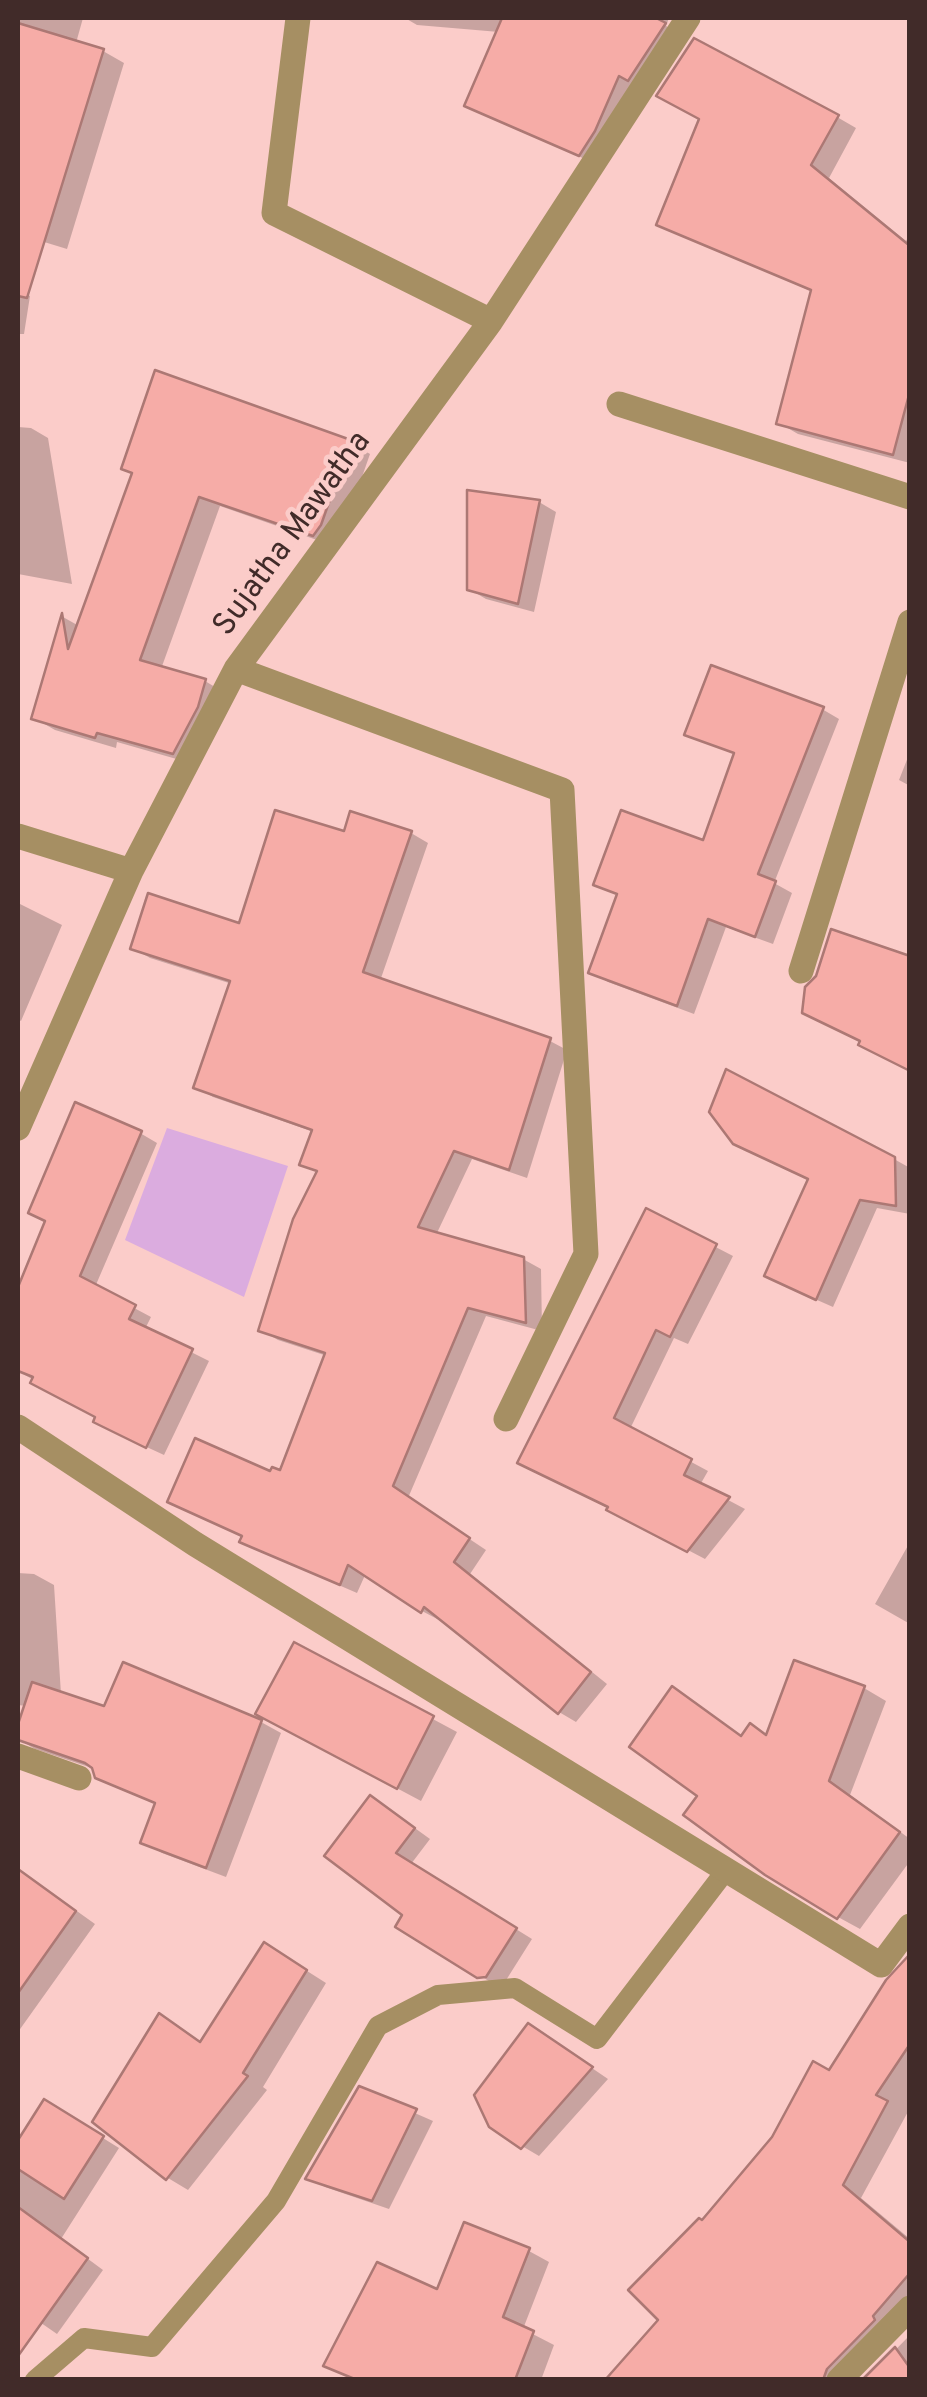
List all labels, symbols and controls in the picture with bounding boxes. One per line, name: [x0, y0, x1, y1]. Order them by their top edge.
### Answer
street label: Sujatha Mawatha: [207, 425, 381, 645]

